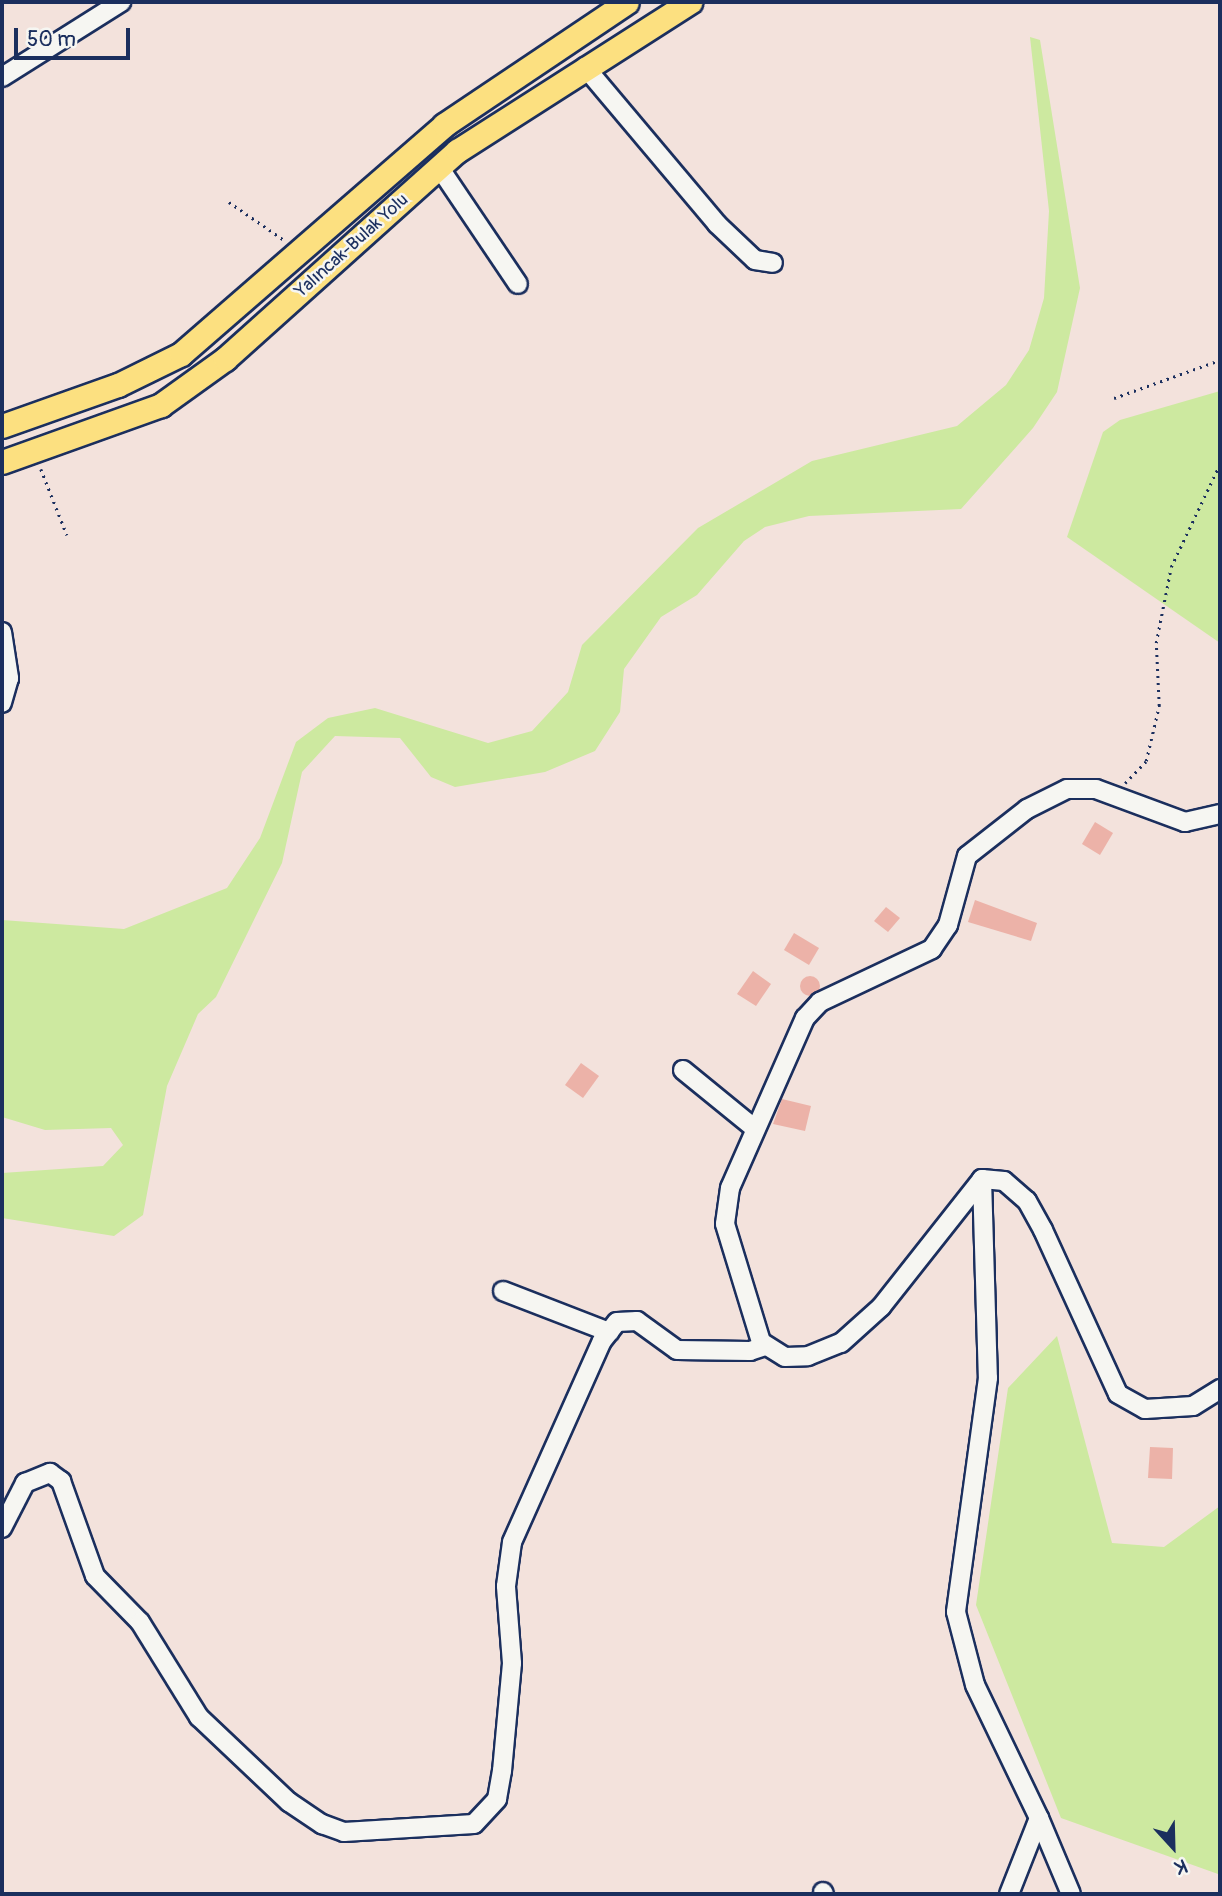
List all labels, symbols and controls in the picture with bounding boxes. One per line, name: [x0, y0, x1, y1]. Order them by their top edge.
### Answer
scale bar: [18, 14, 133, 58]
text: 50 m: [27, 26, 76, 53]
street label: Yalıncak-Bulak Yolu: [291, 189, 413, 303]
north arrow: [1138, 1812, 1208, 1882]
text: K: [1171, 1853, 1191, 1880]

